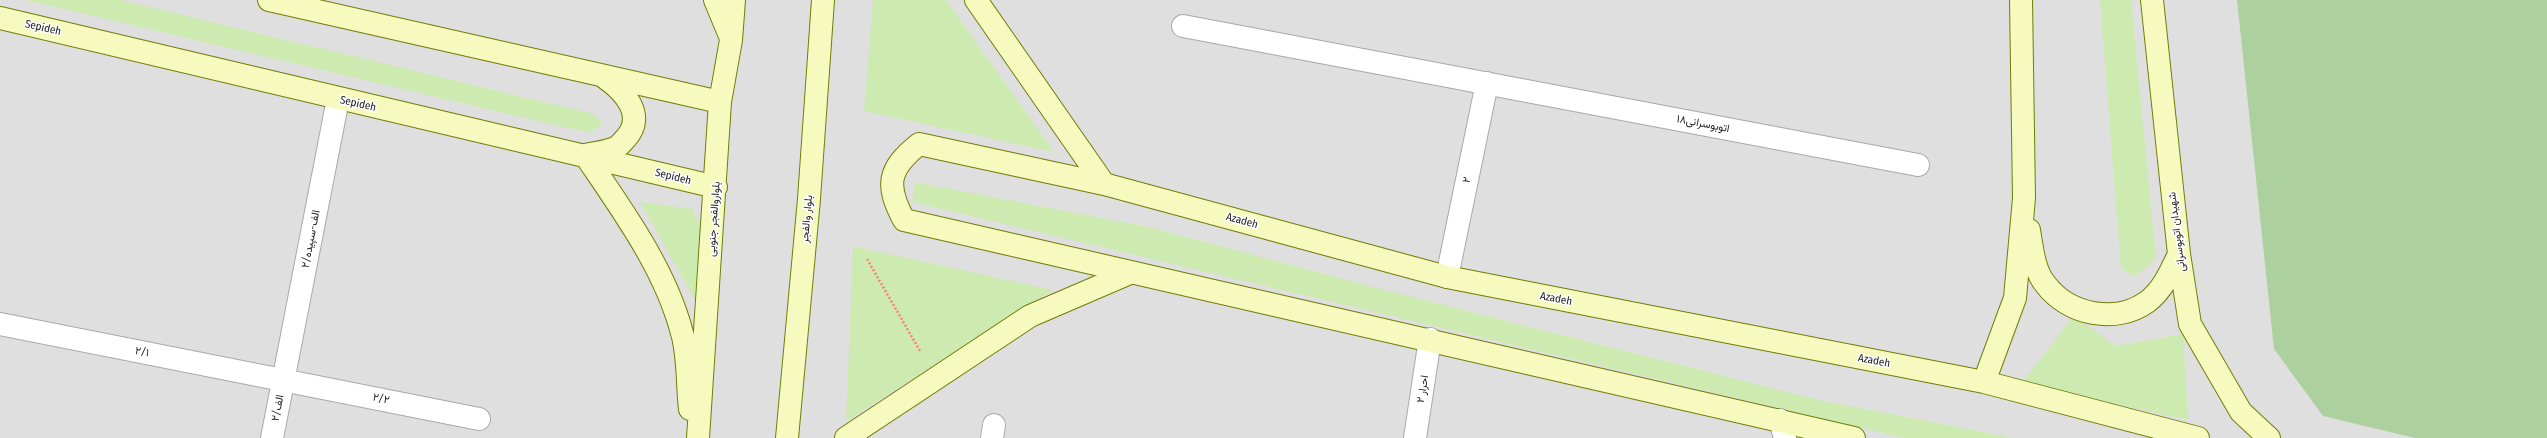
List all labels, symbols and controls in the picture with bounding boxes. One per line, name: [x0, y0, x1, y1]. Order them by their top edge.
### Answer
street label: Sepideh: [24, 17, 62, 39]
street label: Sepideh: [339, 93, 377, 115]
street label: اتوبوسرانی۱۸: [1675, 112, 1731, 136]
street label: Sepideh: [654, 166, 692, 188]
street label: ۲: [1460, 176, 1474, 184]
street label: بلواروالفجر جنوبی: [705, 181, 723, 257]
street label: شهیدان اتوبوسرانی: [2166, 191, 2188, 273]
street label: بلوار والفجر: [798, 194, 816, 244]
street label: ۲/الف-سپیده: [299, 209, 323, 269]
street label: Azadeh: [1225, 210, 1259, 232]
street label: Azadeh: [1539, 289, 1573, 309]
street label: ۲/۱: [134, 344, 150, 360]
street label: Azadeh: [1857, 351, 1891, 371]
street label: ۲ احرار: [1414, 374, 1432, 404]
street label: ۲/۲: [371, 391, 391, 407]
street label: ۲/الف: [269, 394, 287, 422]

